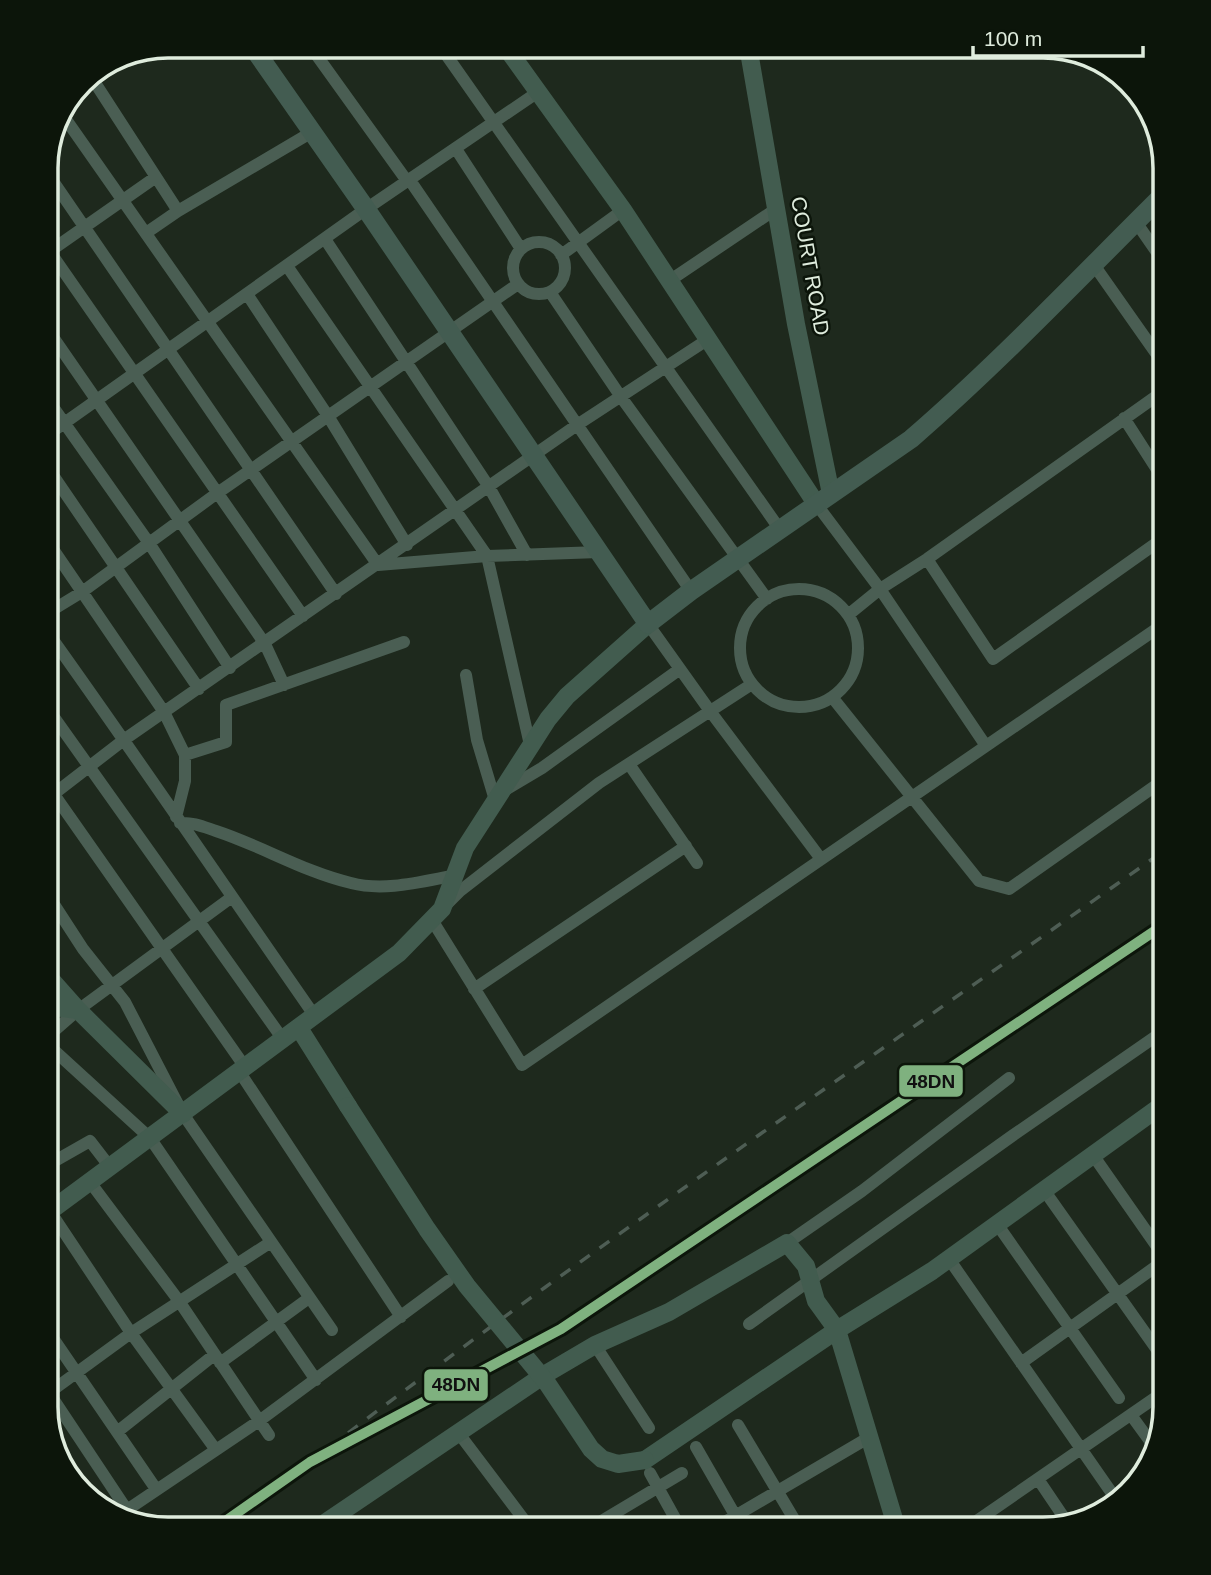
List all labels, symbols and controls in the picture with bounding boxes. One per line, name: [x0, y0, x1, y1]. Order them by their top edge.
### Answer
scale bar: [973, 14, 1143, 58]
text: 100 m: [984, 27, 1042, 50]
street label: COURT ROAD: [787, 195, 834, 337]
line badge: 48DN: [898, 1064, 964, 1098]
text: 48DN: [907, 1071, 955, 1092]
line badge: 48DN: [423, 1368, 489, 1402]
text: 48DN: [432, 1374, 480, 1395]

